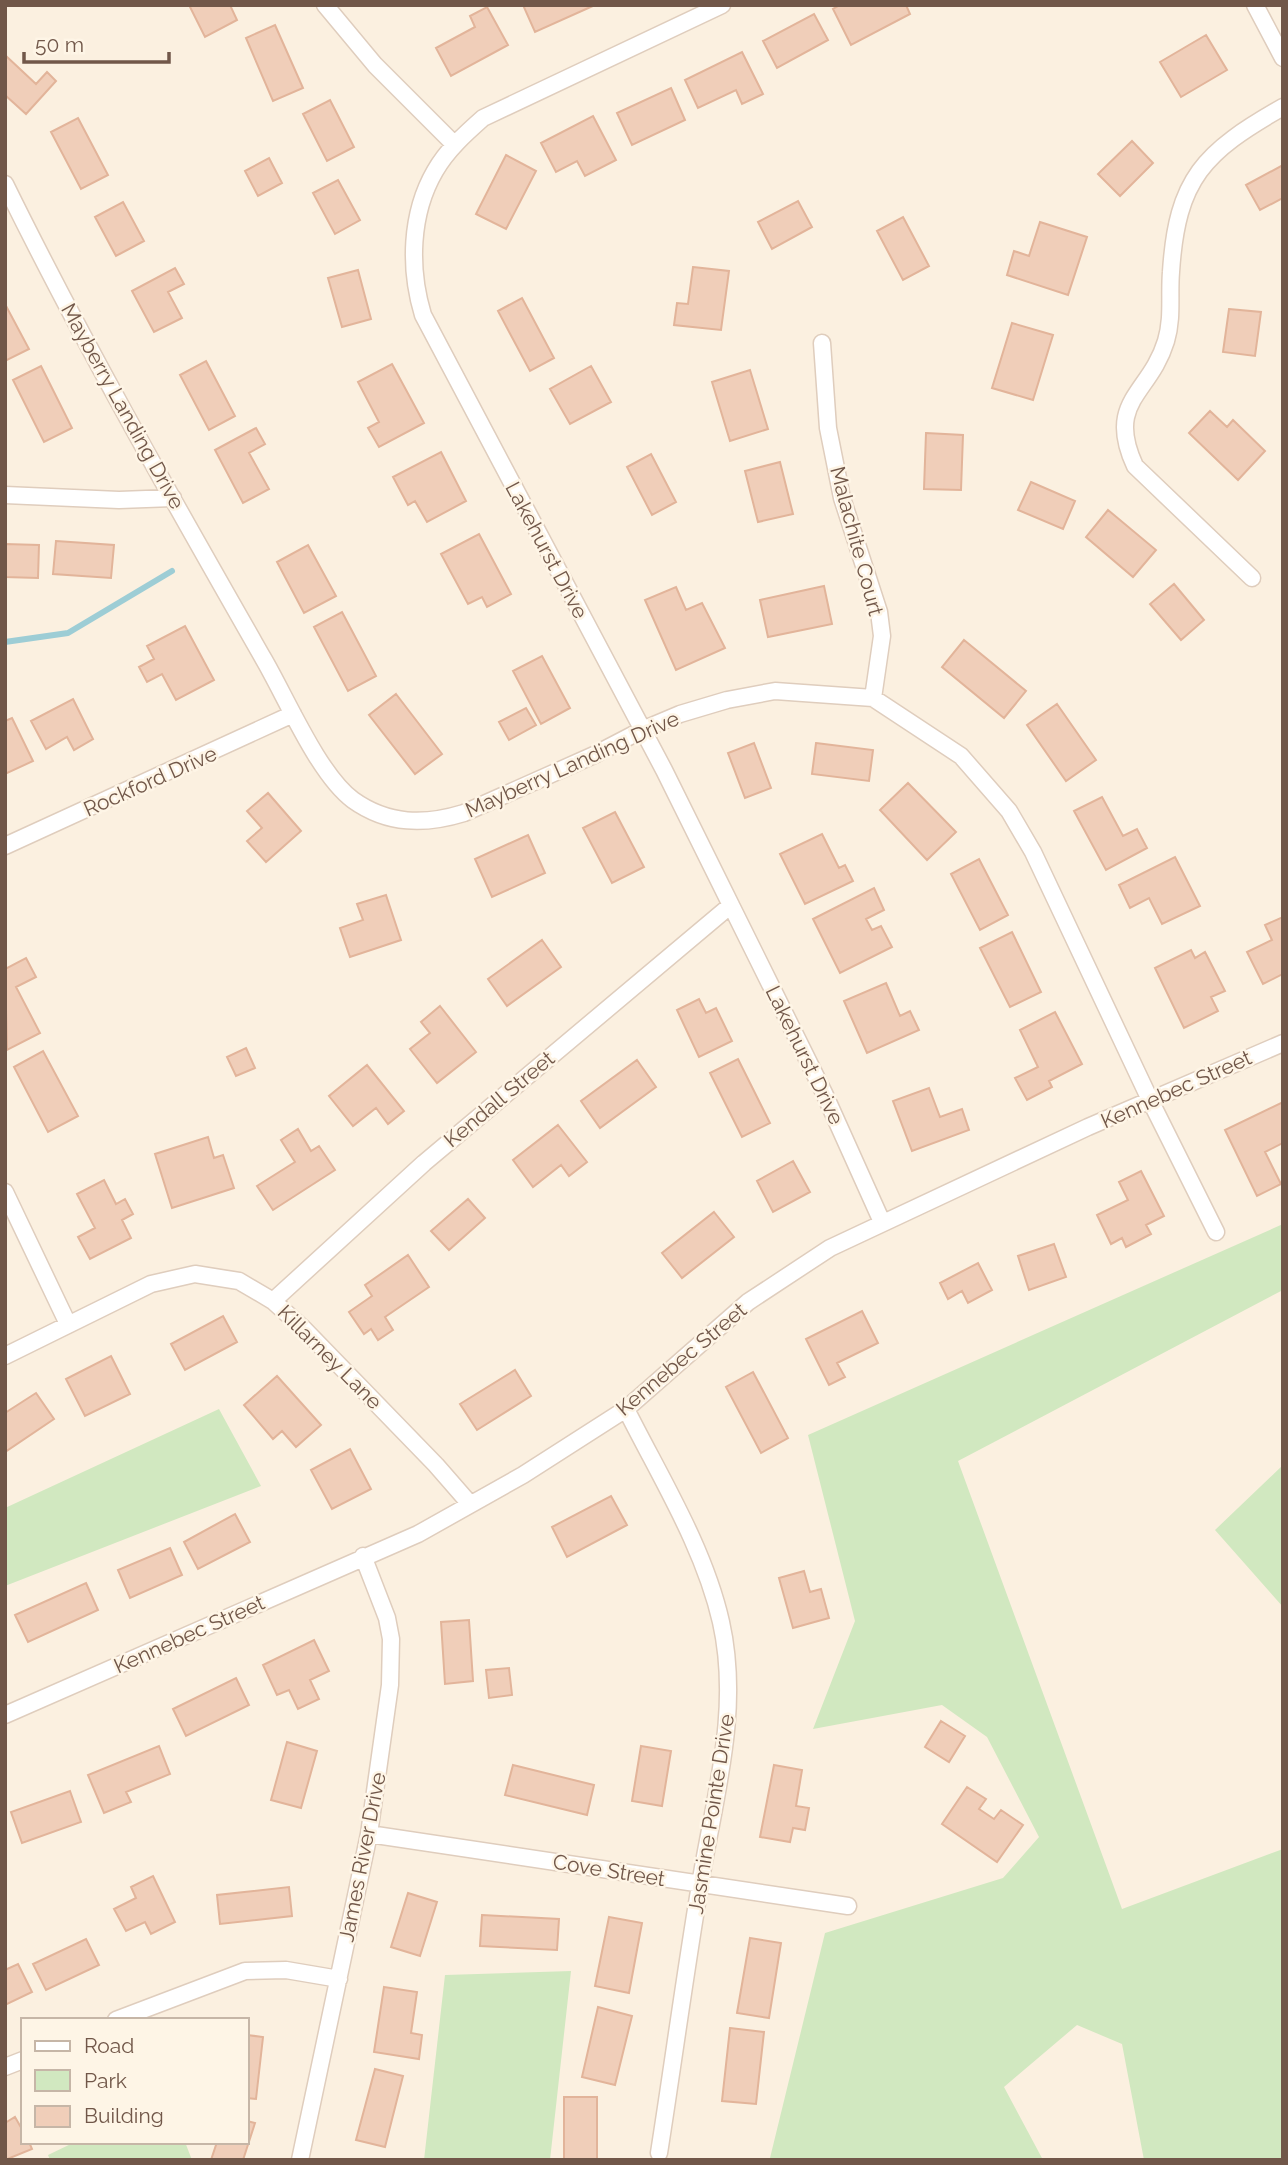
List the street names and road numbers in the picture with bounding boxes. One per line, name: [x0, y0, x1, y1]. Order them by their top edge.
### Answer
street label: Mayberry Landing Drive: [56, 299, 190, 513]
street label: Malachite Court: [825, 464, 889, 618]
street label: Lakehurst Drive: [500, 477, 594, 623]
street label: Mayberry Landing Drive: [461, 706, 683, 822]
street label: Rockford Drive: [79, 740, 221, 822]
street label: Lakehurst Drive: [761, 982, 849, 1128]
street label: Kennebec Street: [1097, 1045, 1255, 1133]
street label: Kendall Street: [439, 1046, 559, 1152]
street label: Kennebec Street: [611, 1297, 751, 1421]
street label: Killarney Lane: [273, 1300, 387, 1414]
street label: Kennebec Street: [110, 1590, 268, 1678]
street label: Jasmine Pointe Drive: [683, 1712, 739, 1916]
street label: James River Drive: [333, 1770, 391, 1944]
street label: Cove Street: [551, 1849, 667, 1891]

